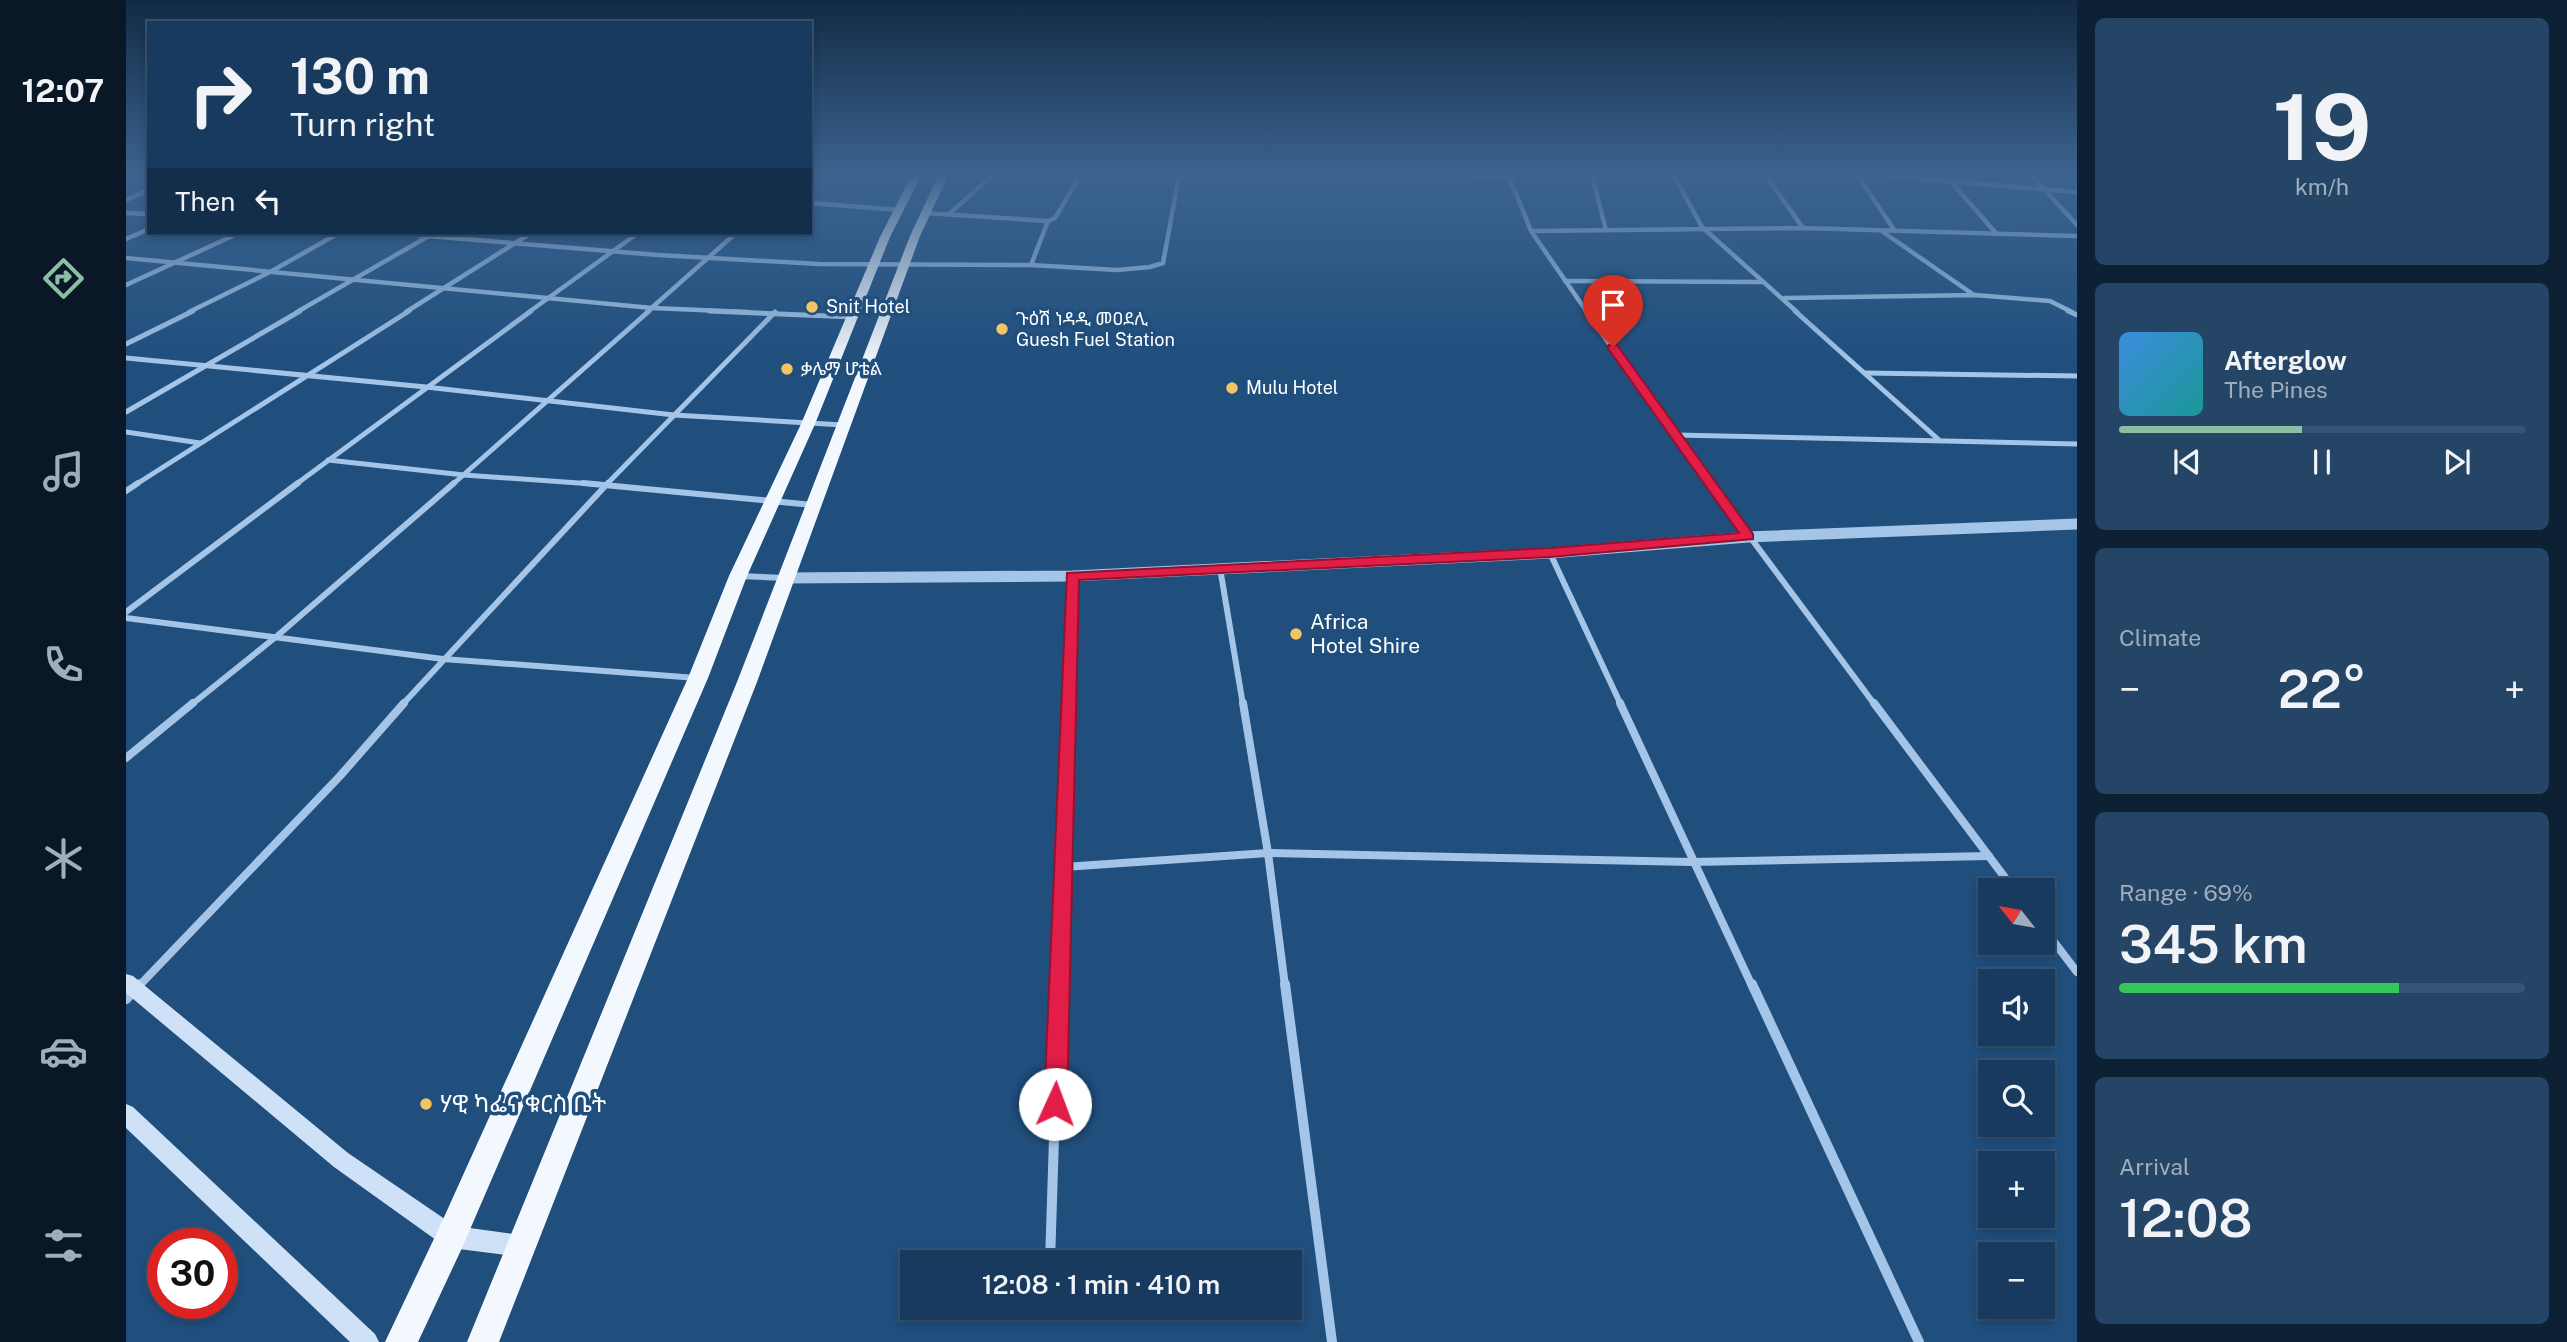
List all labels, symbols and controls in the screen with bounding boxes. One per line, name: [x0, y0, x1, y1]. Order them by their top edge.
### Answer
text: 130 m: [290, 47, 430, 105]
icon: right: [175, 49, 266, 140]
text: 12:07: [22, 72, 104, 109]
text: 19: [2273, 74, 2371, 180]
text: Turn right: [290, 106, 435, 143]
text: km/h: [2295, 173, 2349, 200]
icon: left: [249, 182, 287, 220]
text: Then: [175, 186, 235, 217]
icon: directions: [39, 254, 88, 303]
pin: [1583, 275, 1643, 347]
icon: arrive: [1594, 286, 1632, 324]
place label: Snit Hotel: [826, 296, 910, 317]
marker: Snit Hotel: [804, 299, 820, 315]
place label: ጉዕሽ ነዳዲ መዐደሊ Guesh Fuel Station: [1016, 308, 1175, 350]
marker: ጉዕሽ ነዳዲ መዐደሊ Guesh Fuel Station: [994, 321, 1010, 337]
text: Afterglow: [2224, 345, 2347, 376]
place label: ቃሌማ ሆቴል: [801, 358, 882, 379]
marker: ቃሌማ ሆቴል: [779, 361, 795, 377]
text: The Pines: [2224, 376, 2328, 403]
place label: Mulu Hotel: [1246, 377, 1338, 398]
marker: Mulu Hotel: [1224, 380, 1240, 396]
icon: previous: [2168, 443, 2206, 481]
icon: pause: [2303, 443, 2341, 481]
icon: next: [2438, 443, 2476, 481]
icon: music: [39, 447, 88, 496]
place label: Africa Hotel Shire: [1310, 609, 1420, 658]
text: Climate: [2119, 624, 2201, 651]
marker: Africa Hotel Shire: [1288, 626, 1304, 642]
icon: phone: [39, 640, 88, 689]
text: 22°: [2278, 659, 2366, 720]
text: −: [2119, 667, 2140, 712]
text: +: [2504, 667, 2525, 712]
icon: climate: [39, 834, 88, 883]
north arrow: [1978, 878, 2054, 956]
map controls: [1978, 878, 2055, 1319]
text: Range · 69%: [2119, 879, 2253, 906]
text: 345 km: [2119, 914, 2308, 975]
button: sound: [1978, 969, 2055, 1046]
icon: car: [39, 1027, 88, 1076]
button: search: [1978, 1060, 2055, 1137]
position arrow: [1018, 1067, 1092, 1141]
place label: ሃዊ ካፌና ቁርስ ቤት: [440, 1089, 607, 1117]
marker: ሃዊ ካፌና ቁርስ ቤት: [418, 1096, 434, 1112]
button: +: [1978, 1151, 2055, 1228]
text: Arrival: [2119, 1153, 2190, 1180]
text: 12:08: [2119, 1188, 2253, 1249]
icon: filters: [39, 1221, 88, 1270]
speed limit sign: 30: [147, 1228, 238, 1319]
button: −: [1978, 1242, 2055, 1319]
text: 12:08 · 1 min · 410 m: [982, 1269, 1220, 1300]

